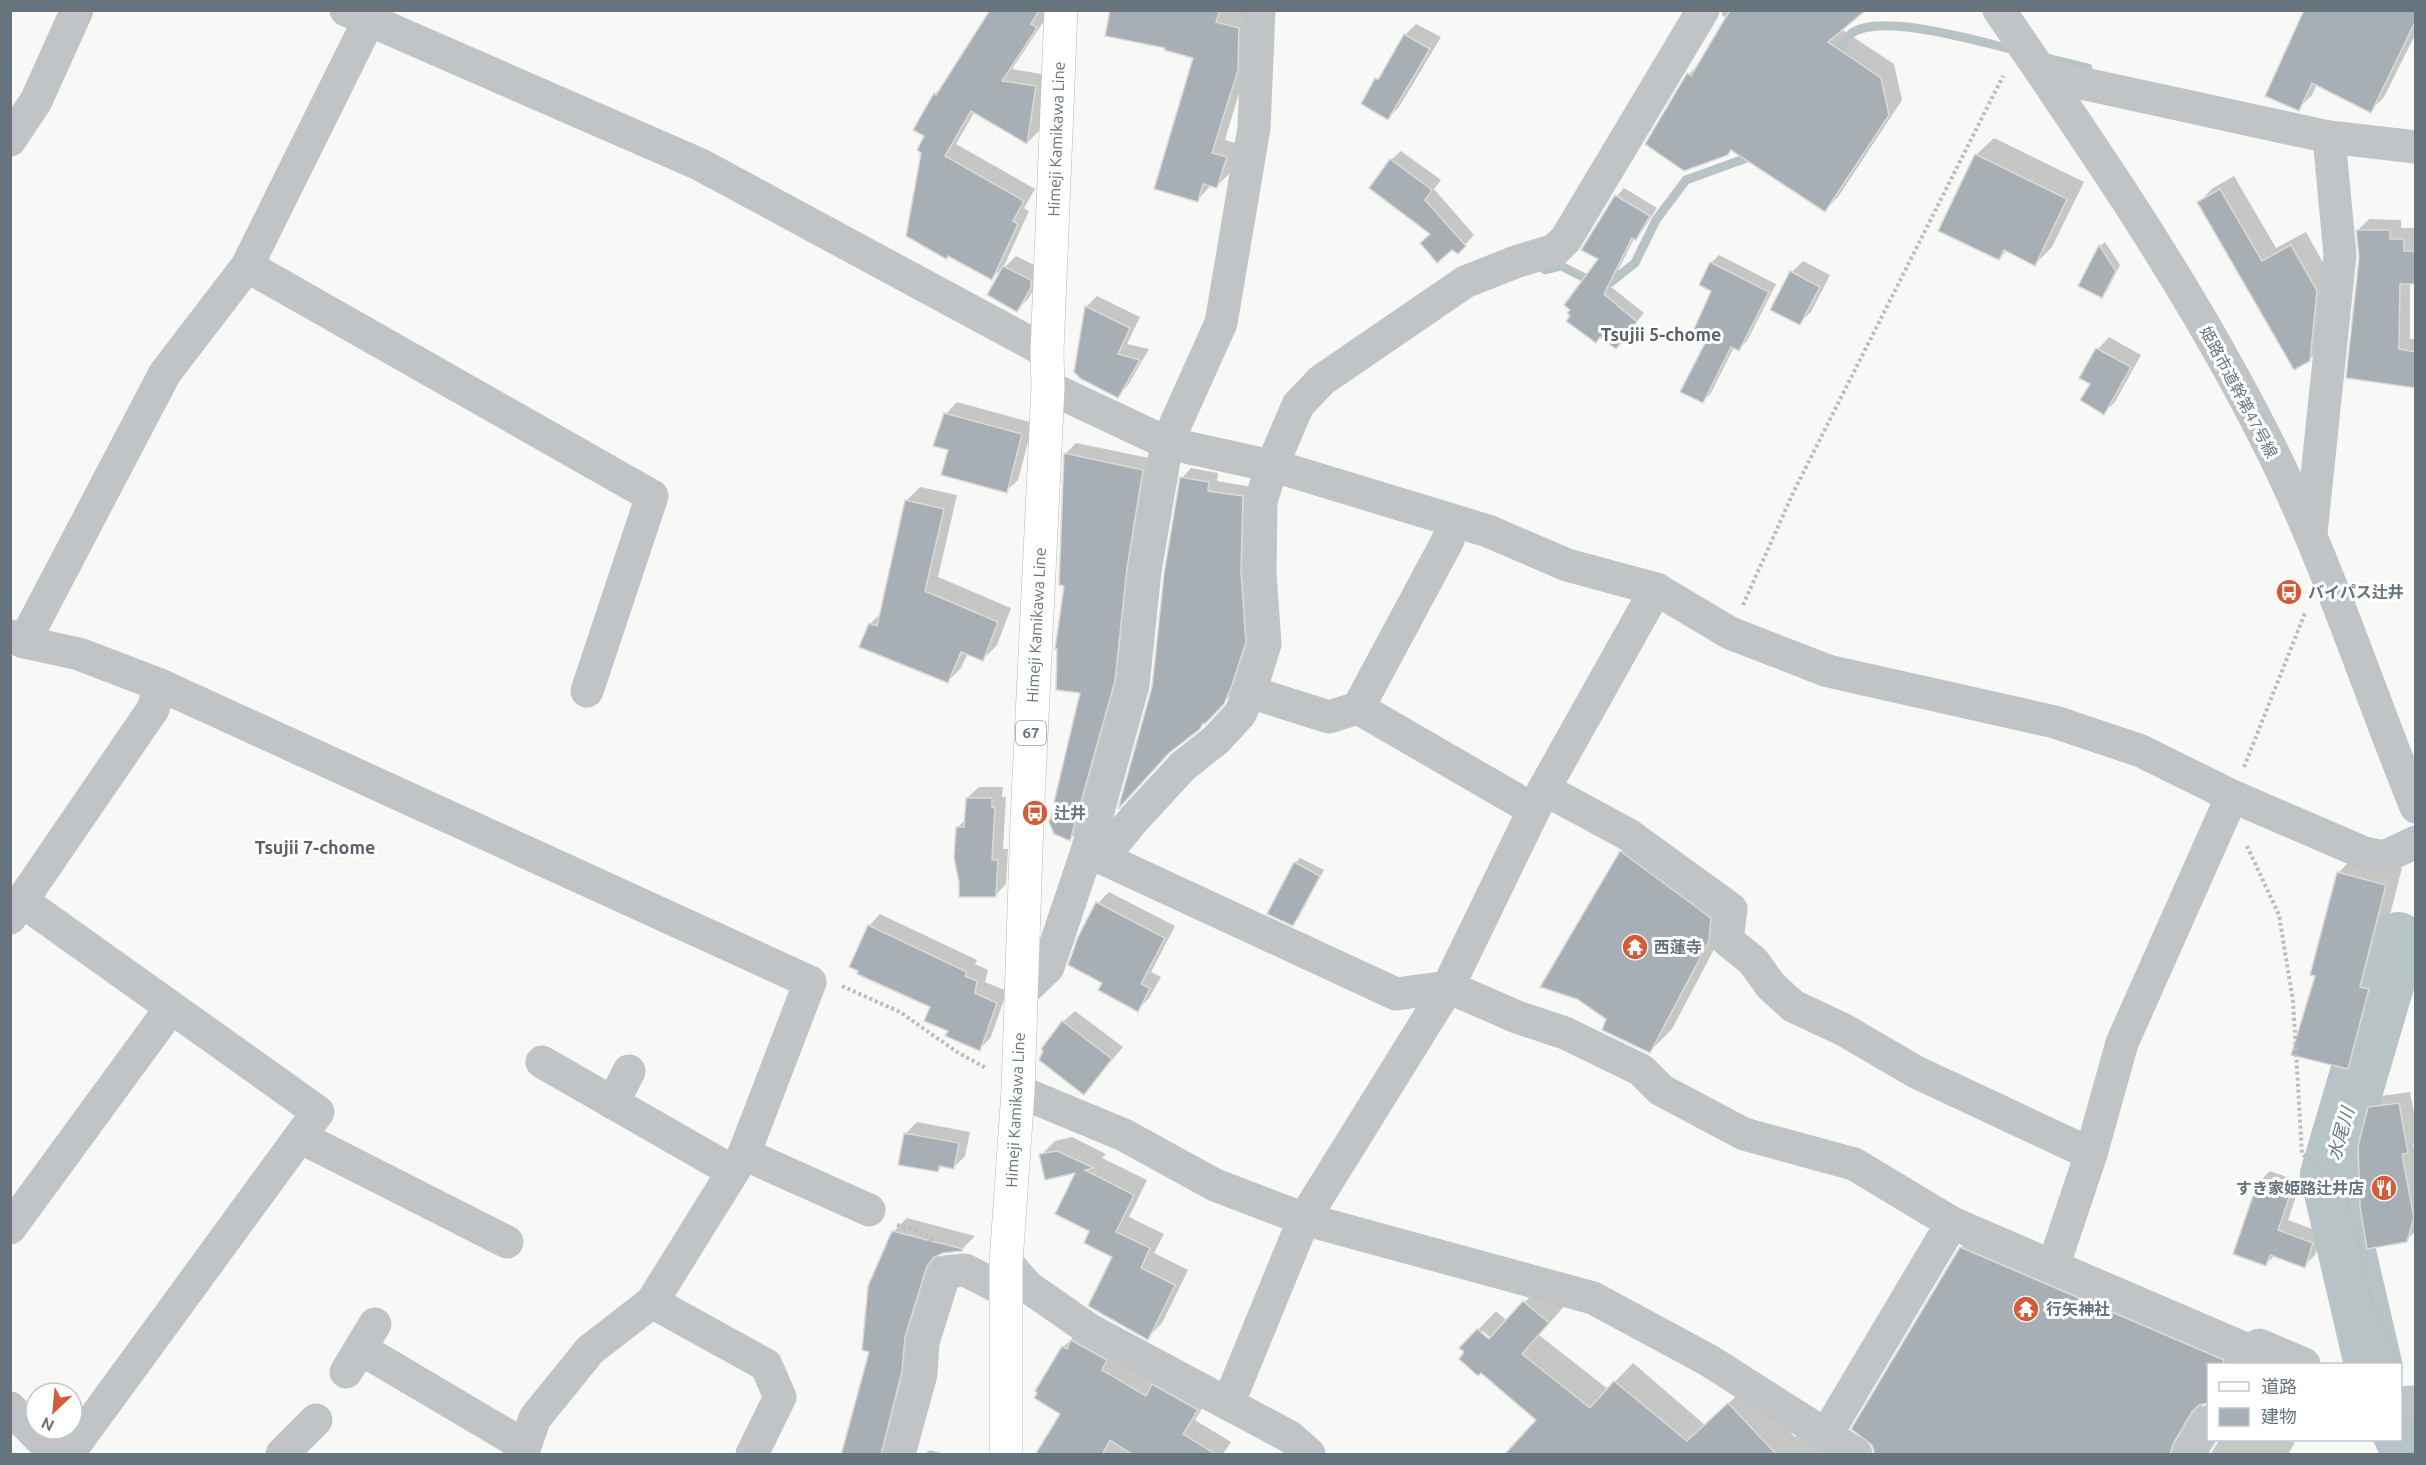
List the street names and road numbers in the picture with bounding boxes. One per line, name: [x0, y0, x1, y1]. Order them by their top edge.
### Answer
street label: Himeji Kamikawa Line: [1044, 61, 1068, 217]
street label: 姫路市道幹第47号線: [2197, 323, 2281, 461]
street label: Himeji Kamikawa Line: [1023, 547, 1049, 703]
road number: 67: [1016, 721, 1046, 745]
street label: Himeji Kamikawa Line: [1002, 1032, 1028, 1188]

